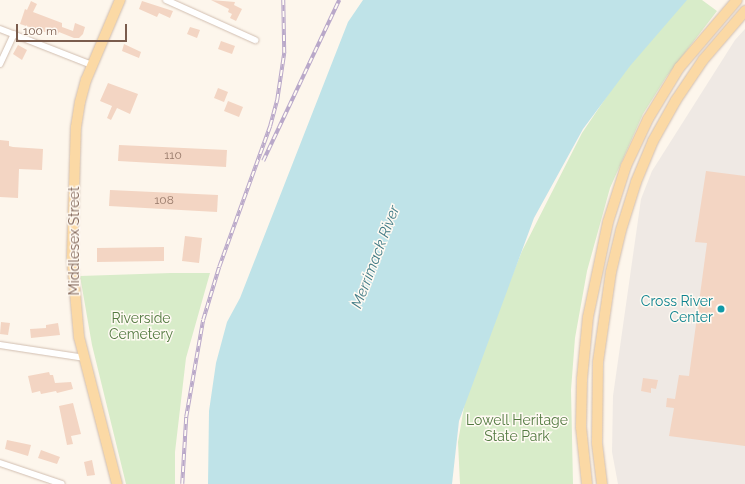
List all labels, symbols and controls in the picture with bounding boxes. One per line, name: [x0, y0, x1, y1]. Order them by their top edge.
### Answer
scale bar: [18, 16, 129, 42]
text: 100 m: [23, 24, 57, 38]
house number: 110: [164, 149, 182, 163]
street label: Middlesex Street: [66, 187, 82, 295]
house number: 108: [154, 194, 174, 208]
water label: Merrimack River: [348, 203, 404, 311]
place label: Cross River Center: [641, 293, 713, 326]
marker: Cross River Center: [716, 304, 726, 314]
park label: Riverside Cemetery: [109, 310, 173, 342]
park label: Lowell Heritage State Park: [466, 412, 568, 444]

